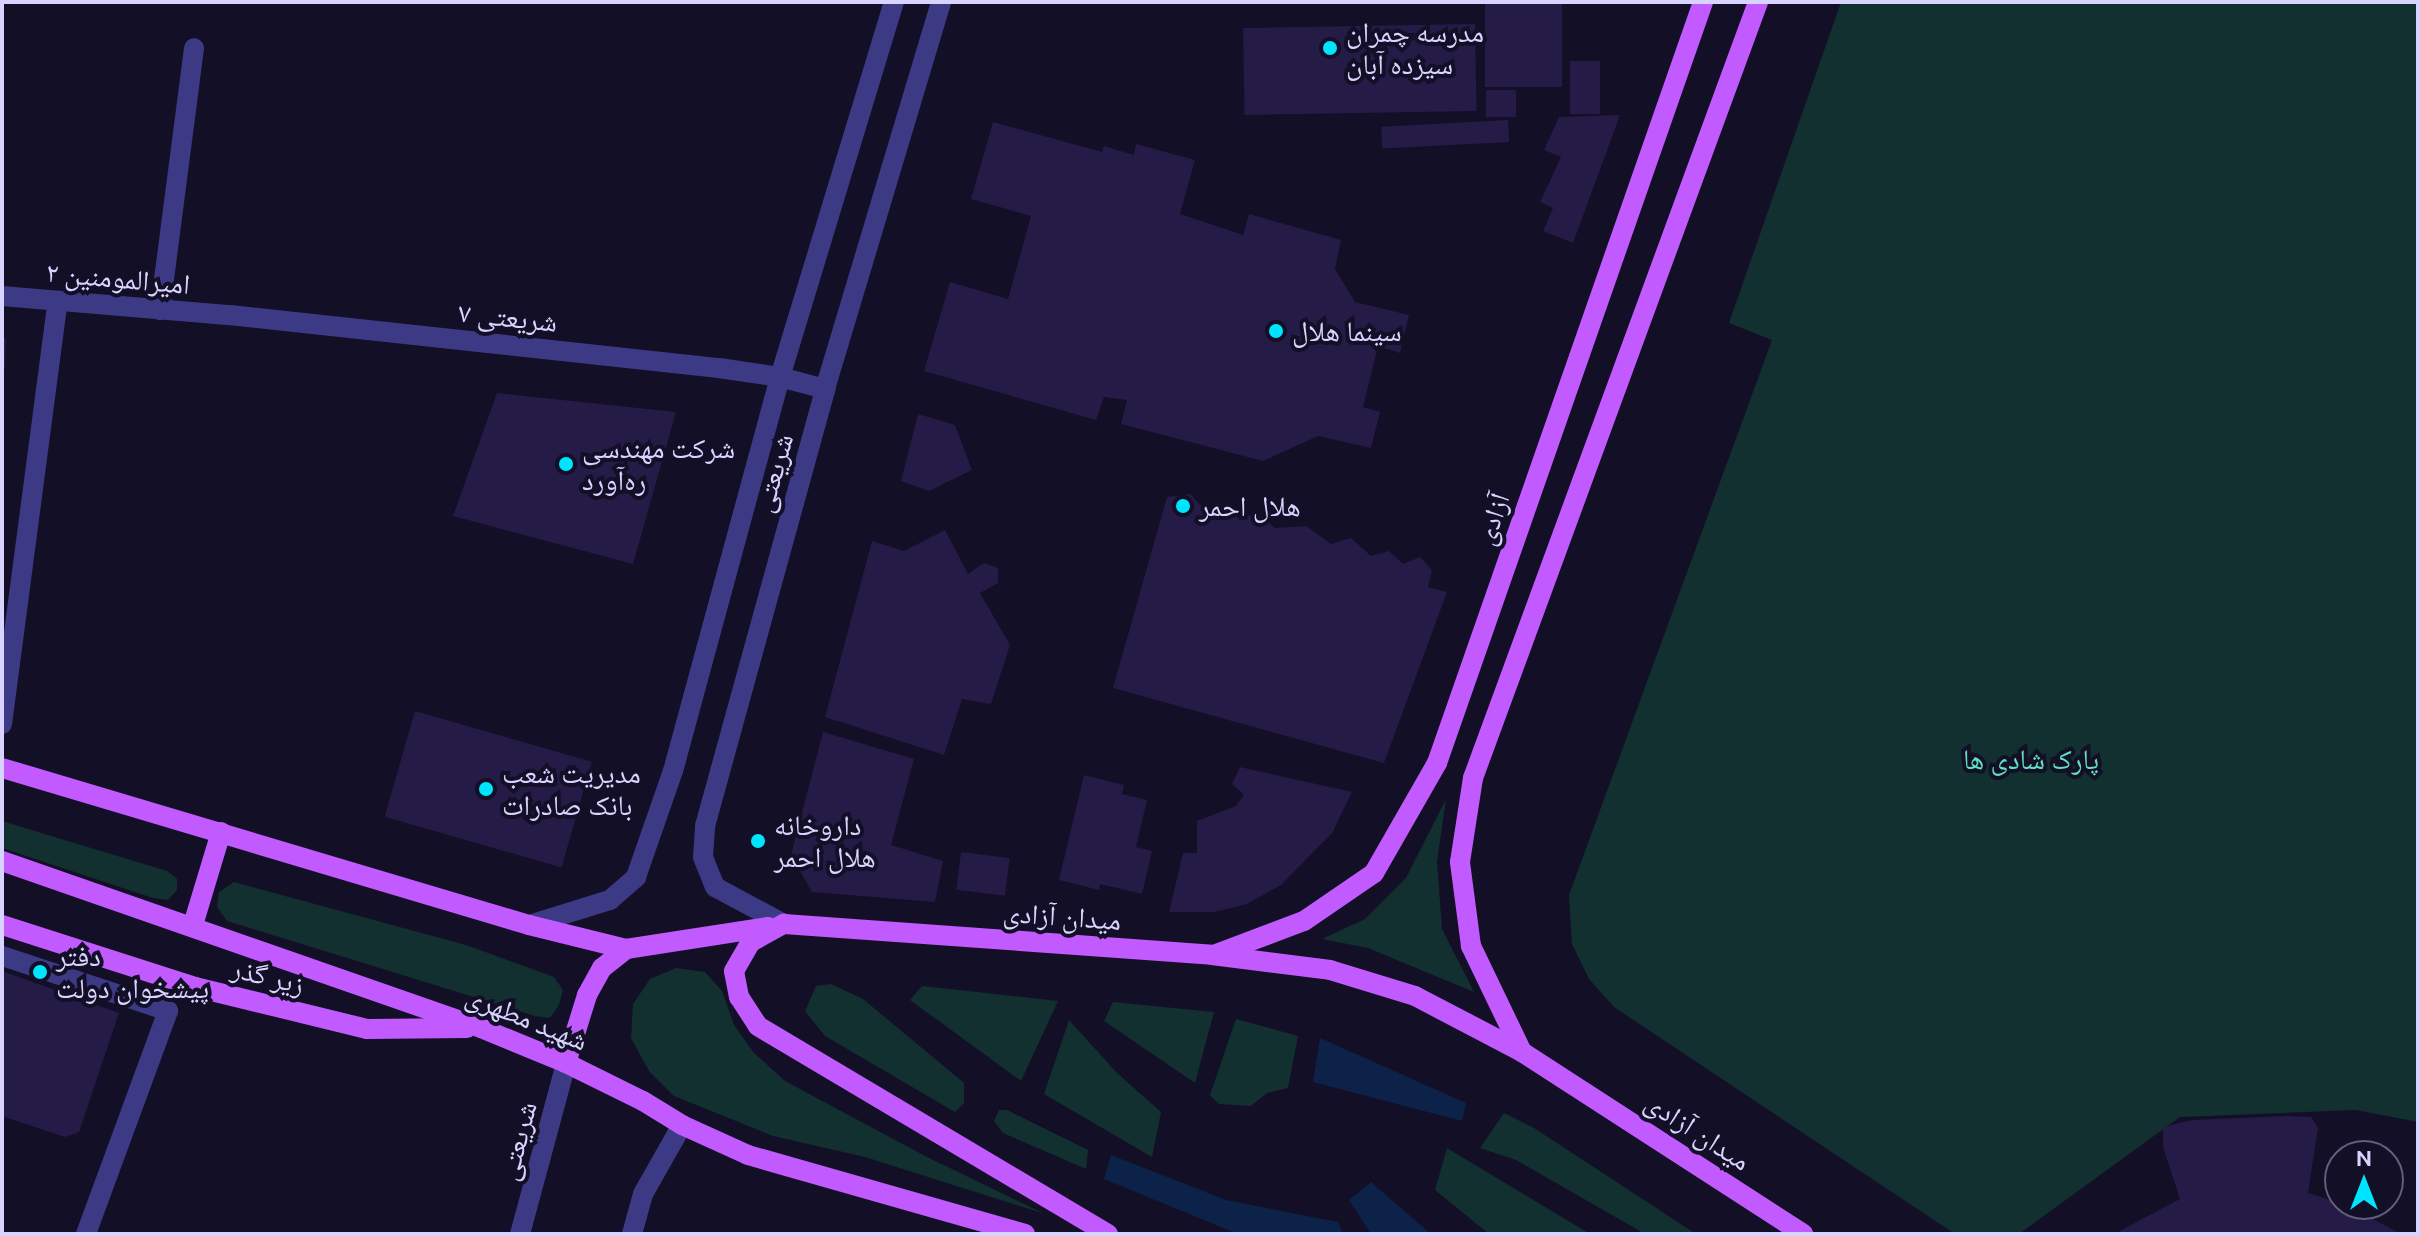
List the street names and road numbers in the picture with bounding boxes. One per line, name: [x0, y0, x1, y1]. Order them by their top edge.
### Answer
street label: امیرالمومنین ۲: [45, 255, 191, 301]
street label: شریعتی ۷: [457, 295, 559, 339]
street label: شریعتی: [746, 430, 800, 516]
street label: آزادی: [1467, 488, 1517, 550]
street label: میدان آزادی: [1002, 895, 1122, 937]
street label: زیر گذر: [228, 951, 308, 1001]
street label: شهید مطهری: [461, 978, 593, 1058]
street label: میدان آزادی: [1639, 1085, 1757, 1177]
street label: شریعتی: [490, 1098, 544, 1184]

